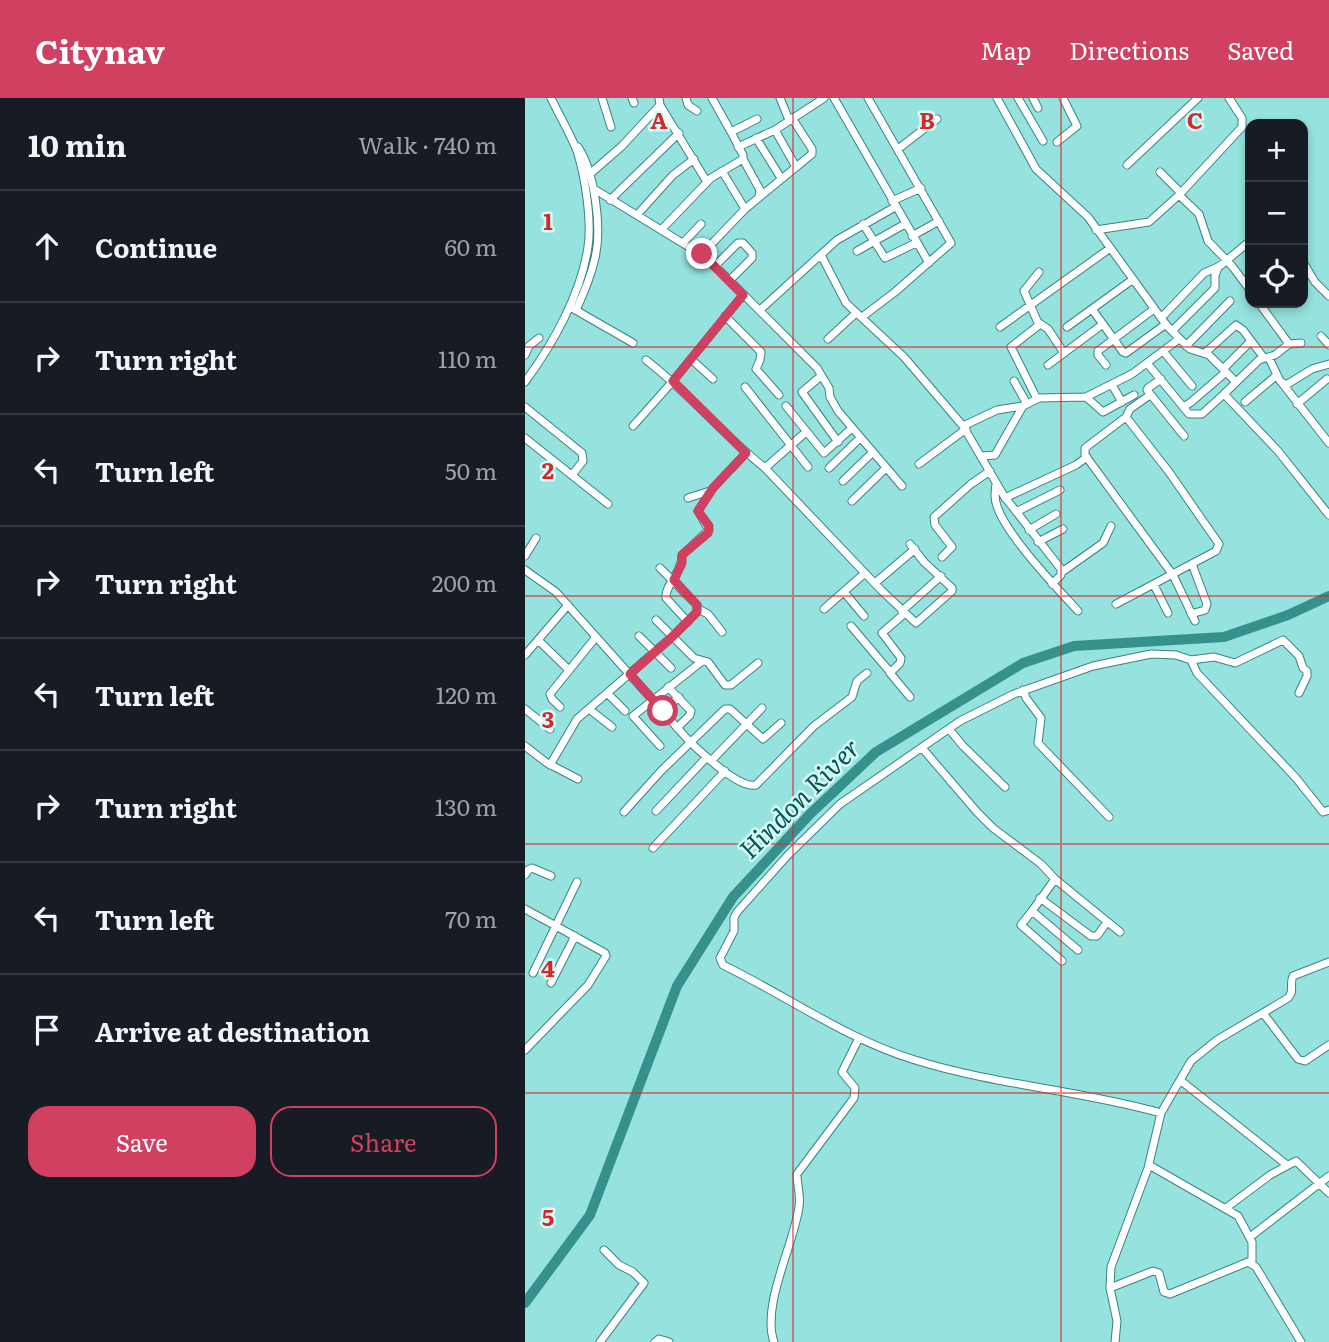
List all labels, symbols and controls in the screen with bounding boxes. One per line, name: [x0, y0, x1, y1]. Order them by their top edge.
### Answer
text: Citynav: [35, 25, 165, 74]
text: Map: [980, 32, 1031, 67]
text: Directions: [1069, 32, 1189, 67]
text: Saved: [1227, 32, 1294, 67]
text: A: [650, 102, 668, 136]
text: B: [919, 102, 935, 136]
text: C: [1187, 102, 1203, 136]
map controls: [1245, 119, 1308, 308]
button: +: [1245, 119, 1308, 182]
text: 10 min: [28, 122, 127, 166]
text: Walk · 740 m: [358, 127, 497, 161]
button: −: [1245, 182, 1308, 245]
text: 1: [543, 203, 553, 237]
icon: ahead: [28, 227, 66, 265]
text: Continue: [95, 227, 217, 266]
text: 60 m: [444, 229, 497, 263]
route end: [686, 238, 717, 269]
button: locate: [1245, 245, 1308, 308]
icon: right: [28, 339, 66, 377]
text: Turn right: [95, 339, 237, 378]
text: 110 m: [438, 341, 497, 375]
icon: left: [28, 451, 66, 489]
text: Turn left: [95, 451, 214, 490]
text: 2: [542, 452, 554, 486]
text: 50 m: [445, 453, 497, 487]
icon: right: [28, 563, 66, 601]
text: Turn right: [95, 563, 237, 602]
text: 200 m: [432, 565, 497, 599]
icon: left: [28, 675, 66, 713]
text: Turn left: [95, 675, 214, 714]
text: 120 m: [436, 677, 497, 711]
route start: [647, 695, 678, 726]
text: 3: [542, 701, 554, 735]
water label: Hindon River: [729, 728, 868, 867]
icon: right: [28, 787, 66, 825]
text: Turn right: [95, 787, 237, 826]
text: 130 m: [435, 789, 497, 823]
icon: left: [28, 899, 66, 937]
text: Turn left: [95, 899, 214, 938]
text: 70 m: [445, 901, 497, 935]
text: 4: [541, 950, 555, 984]
icon: arrive: [28, 1011, 66, 1049]
text: Arrive at destination: [95, 1011, 370, 1050]
button: Save: [28, 1106, 256, 1177]
button: Share: [270, 1106, 497, 1177]
text: 5: [542, 1199, 554, 1233]

